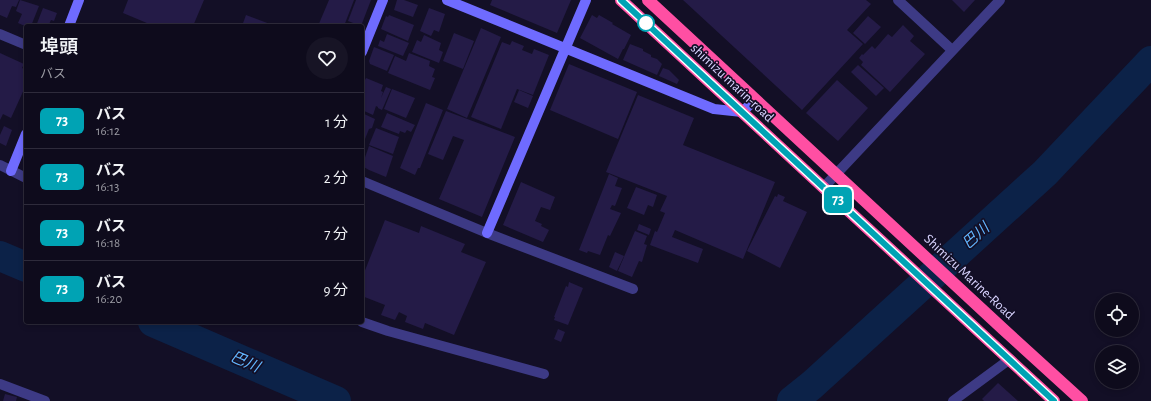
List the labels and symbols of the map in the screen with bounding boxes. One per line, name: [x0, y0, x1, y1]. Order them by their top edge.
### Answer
unlabelled marker: [637, 14, 655, 32]
street label: shimizu marin-road: [688, 41, 776, 125]
line badge: 73: [820, 187, 856, 213]
water label: 巴川: [960, 219, 994, 252]
street label: Shimizu Marine-Road: [921, 232, 1017, 322]
water label: 巴川: [228, 349, 264, 376]

